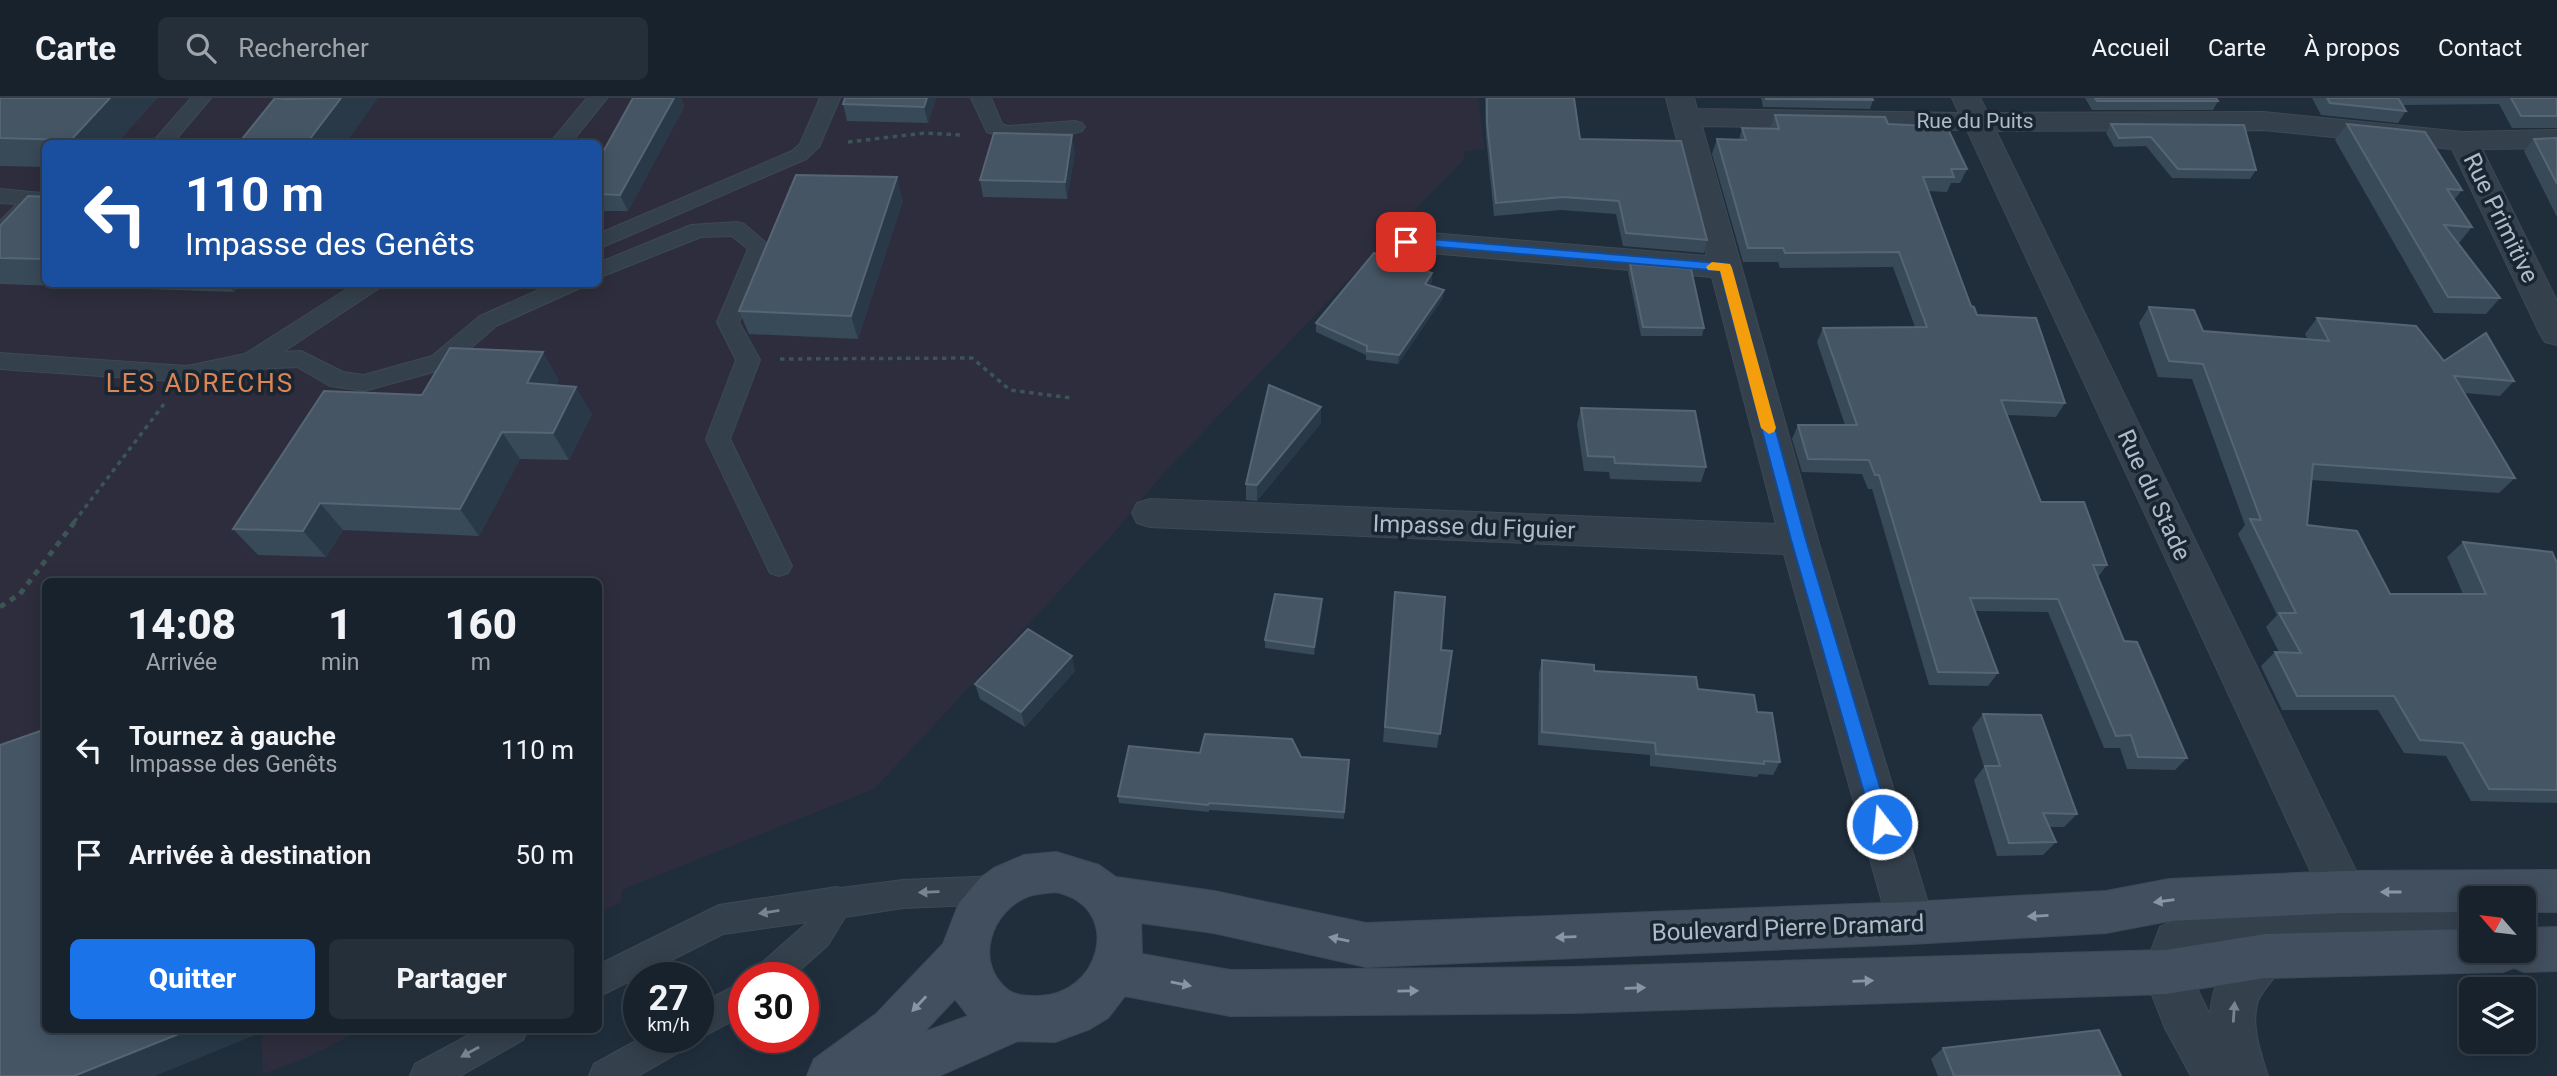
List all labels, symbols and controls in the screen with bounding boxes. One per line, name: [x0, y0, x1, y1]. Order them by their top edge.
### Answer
search box: [158, 17, 648, 80]
text: Carte: [35, 29, 116, 68]
icon: search: [182, 29, 220, 67]
text: Rechercher: [238, 33, 369, 63]
text: Accueil: [2091, 34, 2170, 62]
text: Carte: [2208, 34, 2266, 62]
text: À propos: [2304, 34, 2400, 62]
text: Contact: [2438, 34, 2522, 62]
street label: Rue du Puits: [1916, 109, 2034, 133]
street label: Rue Primitive: [2458, 149, 2544, 287]
text: 110 m: [185, 166, 324, 223]
icon: left: [70, 168, 161, 259]
pin: [1376, 212, 1436, 272]
icon: arrive: [1387, 223, 1425, 261]
text: Impasse des Genêts: [185, 225, 475, 263]
district label: LES ADRECHS: [106, 368, 294, 398]
street label: Rue du Stade: [2112, 425, 2196, 565]
street label: Impasse du Figuier: [1372, 509, 1576, 545]
text: 14:08: [127, 600, 236, 649]
text: 1: [328, 600, 352, 649]
text: 160: [444, 600, 517, 649]
text: Arrivée: [146, 649, 217, 676]
text: min: [321, 649, 359, 676]
text: m: [471, 649, 491, 676]
text: Tournez à gauche: [129, 721, 336, 751]
icon: left: [70, 731, 108, 769]
text: 110 m: [501, 735, 574, 765]
text: Impasse des Genêts: [129, 751, 337, 778]
position arrow: [1845, 787, 1919, 861]
icon: arrive: [70, 836, 108, 874]
text: Arrivée à destination: [129, 840, 371, 870]
text: 50 m: [516, 840, 574, 870]
one-way arrow: [918, 886, 940, 897]
one-way arrow: [2380, 886, 2402, 898]
north arrow: [2459, 886, 2536, 962]
map controls: [2459, 886, 2536, 1054]
one-way arrow: [2152, 896, 2174, 907]
one-way arrow: [758, 907, 780, 918]
street label: Boulevard Pierre Dramard: [1651, 909, 1925, 947]
one-way arrow: [2027, 910, 2049, 921]
one-way arrow: [1555, 931, 1577, 942]
one-way arrow: [1328, 934, 1350, 945]
button: Quitter: [70, 939, 315, 1019]
button: Partager: [329, 939, 574, 1019]
speed limit sign: 30: [728, 962, 819, 1053]
one-way arrow: [1852, 976, 1874, 987]
button: layers: [2459, 977, 2536, 1054]
text: 27: [648, 978, 689, 1019]
one-way arrow: [1170, 979, 1192, 990]
one-way arrow: [1625, 982, 1647, 994]
one-way arrow: [1397, 986, 1419, 997]
one-way arrow: [911, 995, 927, 1012]
one-way arrow: [2229, 1001, 2240, 1023]
text: km/h: [647, 1014, 690, 1035]
one-way arrow: [459, 1046, 479, 1058]

